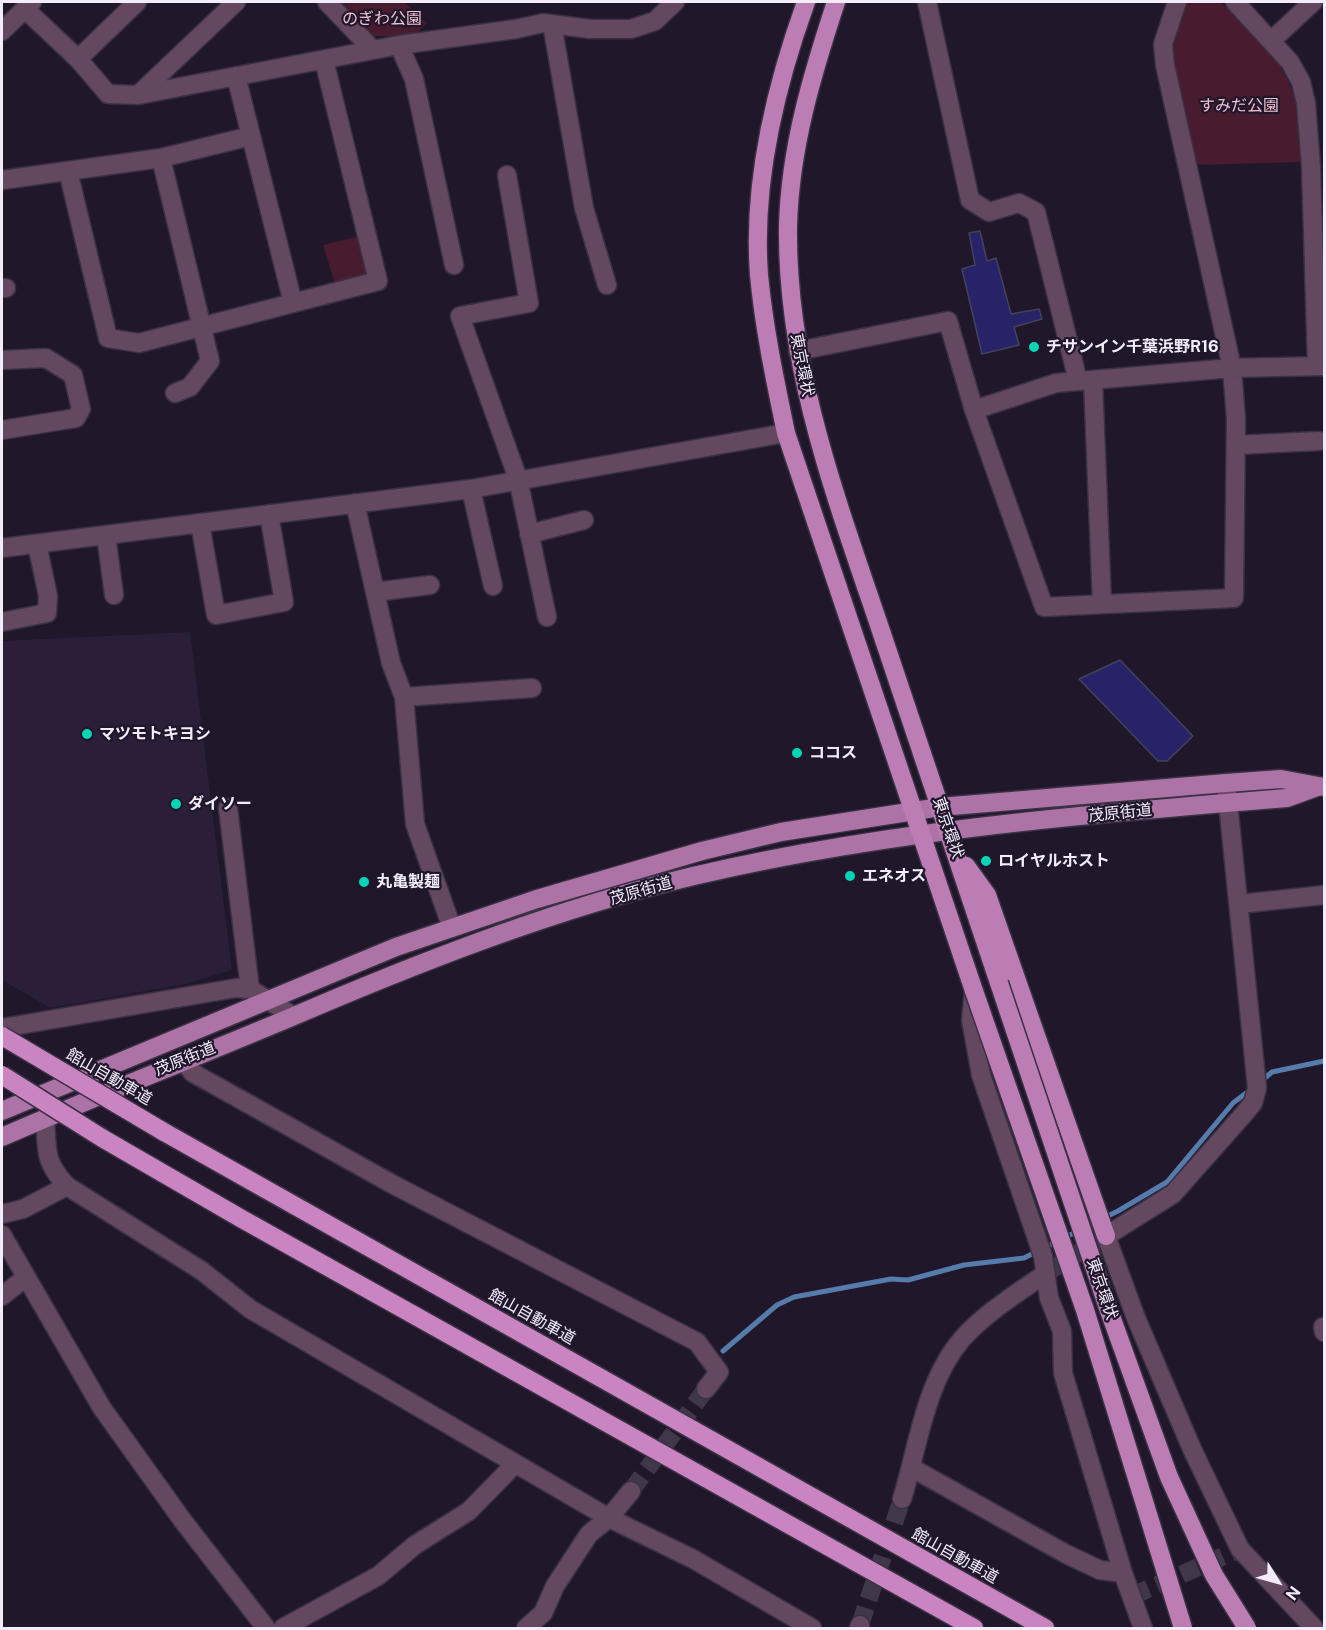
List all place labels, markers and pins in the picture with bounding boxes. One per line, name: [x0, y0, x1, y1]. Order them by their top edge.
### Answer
place label: チサンイン千葉浜野R16: [1046, 337, 1219, 357]
marker: チサンイン千葉浜野R16: [1027, 340, 1041, 354]
place label: マツモトキヨシ: [99, 724, 211, 744]
marker: マツモトキヨシ: [80, 727, 94, 741]
place label: ココス: [809, 743, 857, 763]
marker: ココス: [790, 746, 804, 760]
place label: ダイソー: [188, 794, 252, 814]
marker: ダイソー: [169, 797, 183, 811]
place label: ロイヤルホスト: [998, 851, 1110, 871]
marker: ロイヤルホスト: [979, 854, 993, 868]
place label: エネオス: [862, 866, 926, 886]
marker: エネオス: [843, 869, 857, 883]
place label: 丸亀製麺: [376, 872, 440, 892]
marker: 丸亀製麺: [357, 875, 371, 889]

